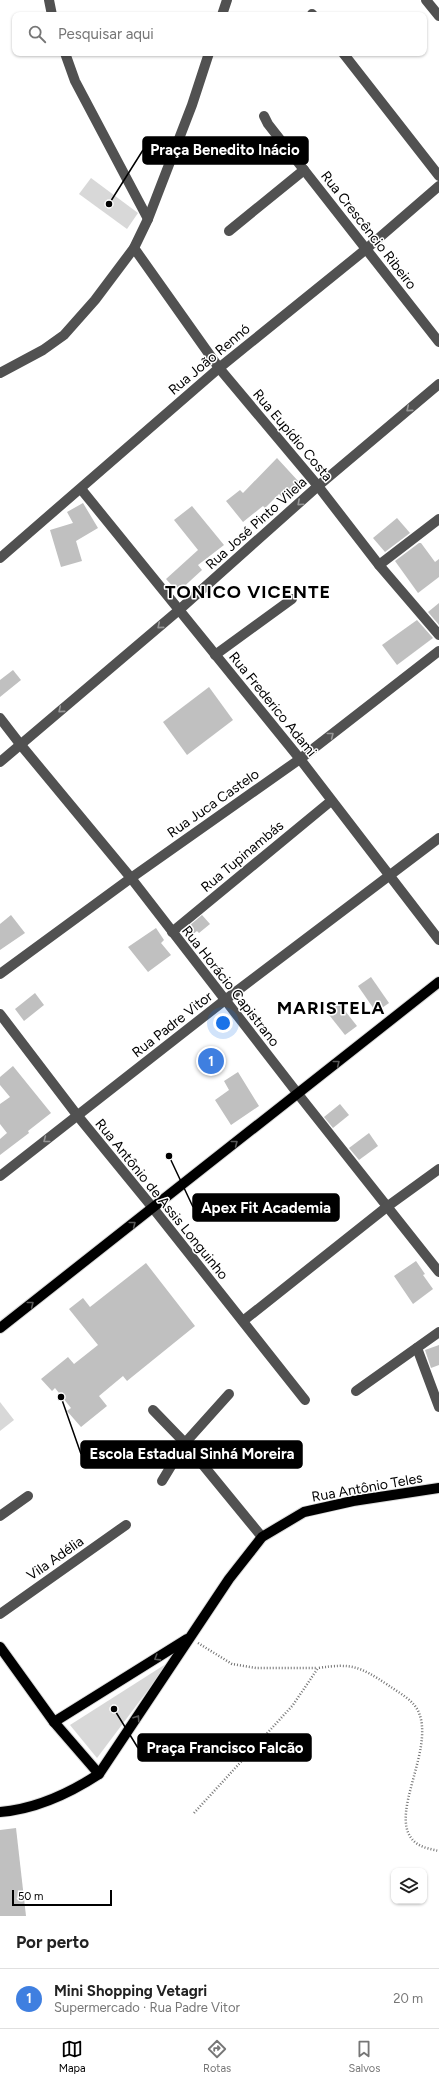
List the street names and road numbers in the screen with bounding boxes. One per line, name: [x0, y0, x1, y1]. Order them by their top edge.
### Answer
street label: Rua Crescêncio Ribeiro: [317, 168, 420, 293]
street label: Rua João Rennó: [165, 320, 254, 398]
street label: Rua Eupídio Costa: [249, 386, 336, 485]
street label: Rua José Pinto Vilela: [202, 474, 310, 573]
street label: Rua Frederico Adami: [225, 648, 320, 760]
street label: Rua Juca Castelo: [164, 765, 262, 841]
street label: Rua Tupinambás: [198, 817, 287, 896]
street label: Rua Horácio Capistrano: [178, 923, 283, 1050]
street label: Rua Padre Vitor: [129, 988, 216, 1061]
street label: Rua Antônio de Assis Longuinho: [92, 1116, 232, 1283]
street label: Rua Antônio Teles: [310, 1469, 424, 1506]
street label: Vila Adélia: [24, 1533, 87, 1584]

